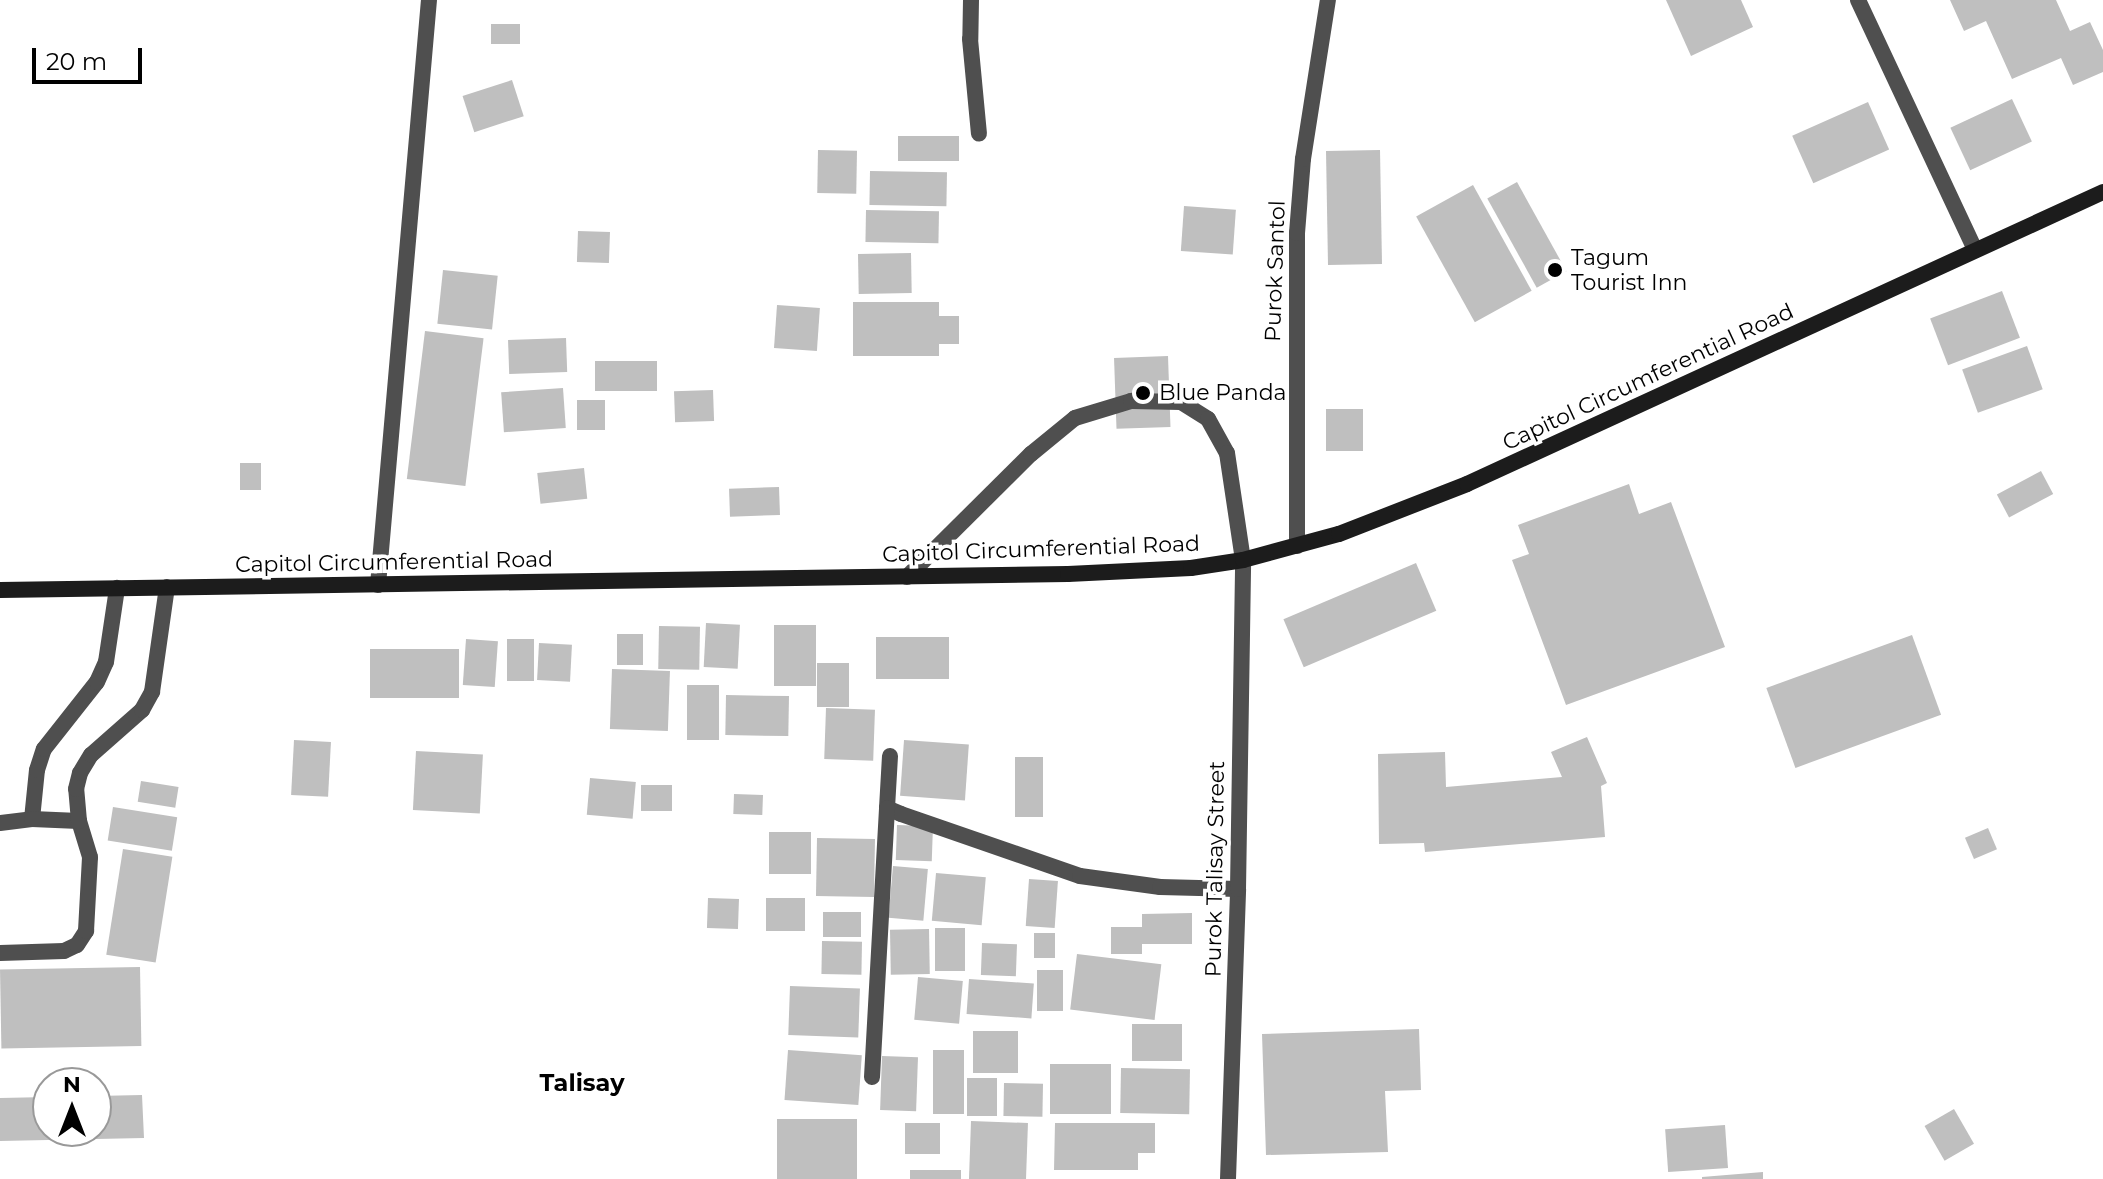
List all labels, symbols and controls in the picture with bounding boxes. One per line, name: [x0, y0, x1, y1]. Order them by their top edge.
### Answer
scale bar: [36, 32, 146, 82]
text: 20 m: [46, 47, 107, 76]
street label: Purok Santol: [1259, 200, 1291, 342]
place label: Tagum Tourist Inn: [1571, 244, 1687, 296]
marker: Tagum Tourist Inn: [1546, 261, 1564, 279]
street label: Capitol Circumferential Road: [1498, 298, 1798, 456]
place label: Blue Panda: [1159, 380, 1287, 406]
marker: Blue Panda: [1134, 384, 1152, 402]
street label: Capitol Circumferential Road: [882, 530, 1200, 568]
street label: Capitol Circumferential Road: [235, 546, 553, 578]
street label: Purok Talisay Street: [1200, 761, 1230, 977]
north arrow: [32, 1067, 112, 1147]
district label: Talisay: [539, 1069, 625, 1097]
text: N: [63, 1071, 81, 1098]

